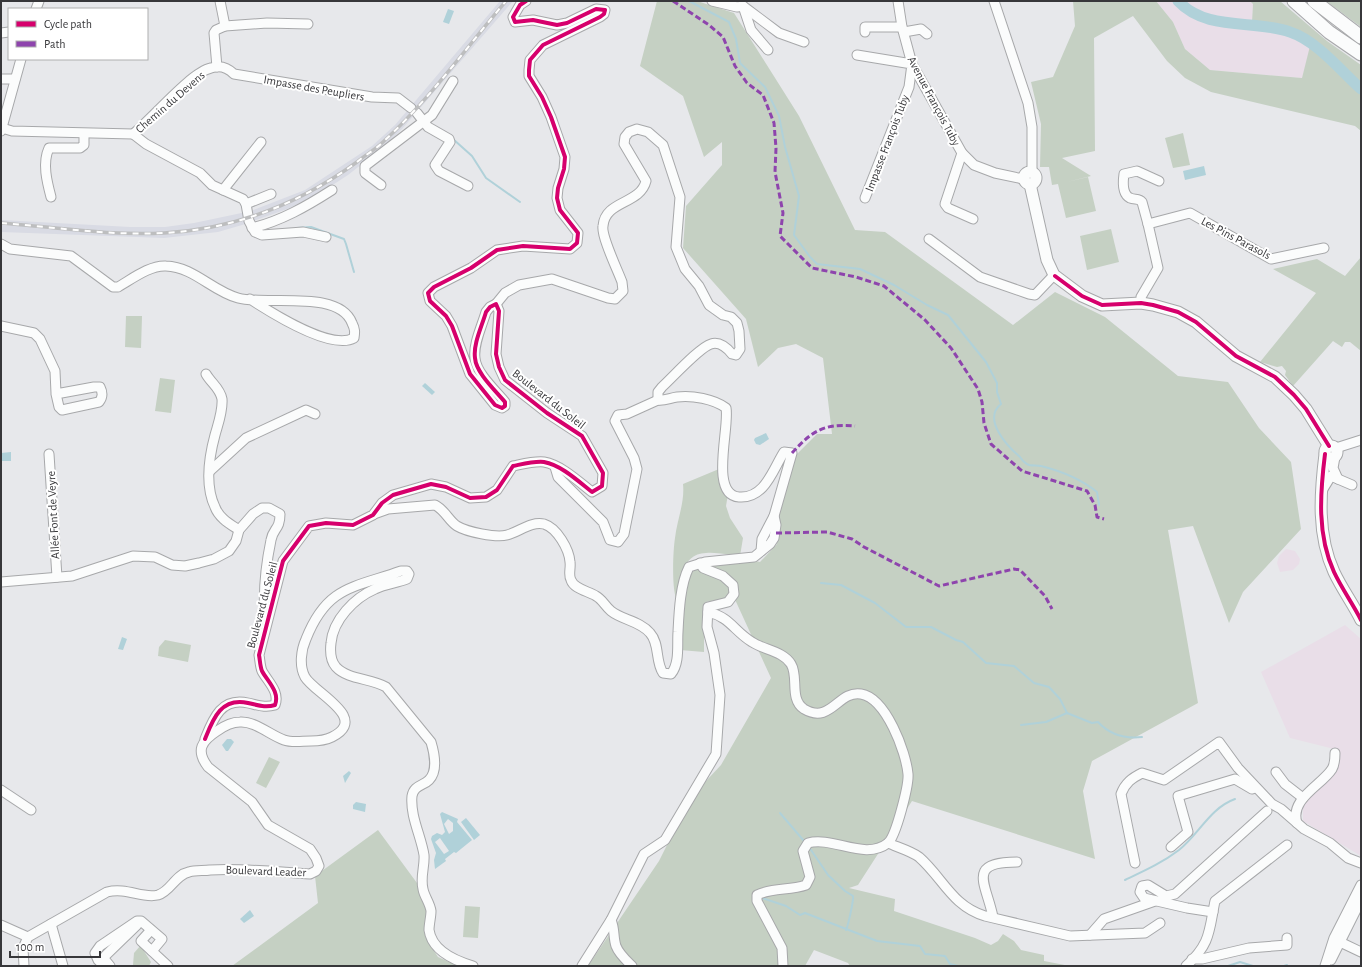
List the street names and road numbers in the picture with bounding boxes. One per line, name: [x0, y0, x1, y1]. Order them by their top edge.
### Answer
street label: Avenue François Tuby: [905, 54, 963, 148]
street label: Chemin du Devens: [133, 69, 207, 135]
street label: Impasse des Peupliers: [263, 73, 365, 103]
street label: Impasse François Tuby: [863, 93, 912, 194]
street label: Les Pins Parasols: [1199, 215, 1273, 261]
street label: Boulevard du Soleil: [510, 367, 588, 431]
street label: Allée Font de Veyre: [45, 470, 62, 559]
street label: Boulevard du Soleil: [245, 560, 279, 650]
street label: Boulevard Leader: [225, 864, 307, 878]

